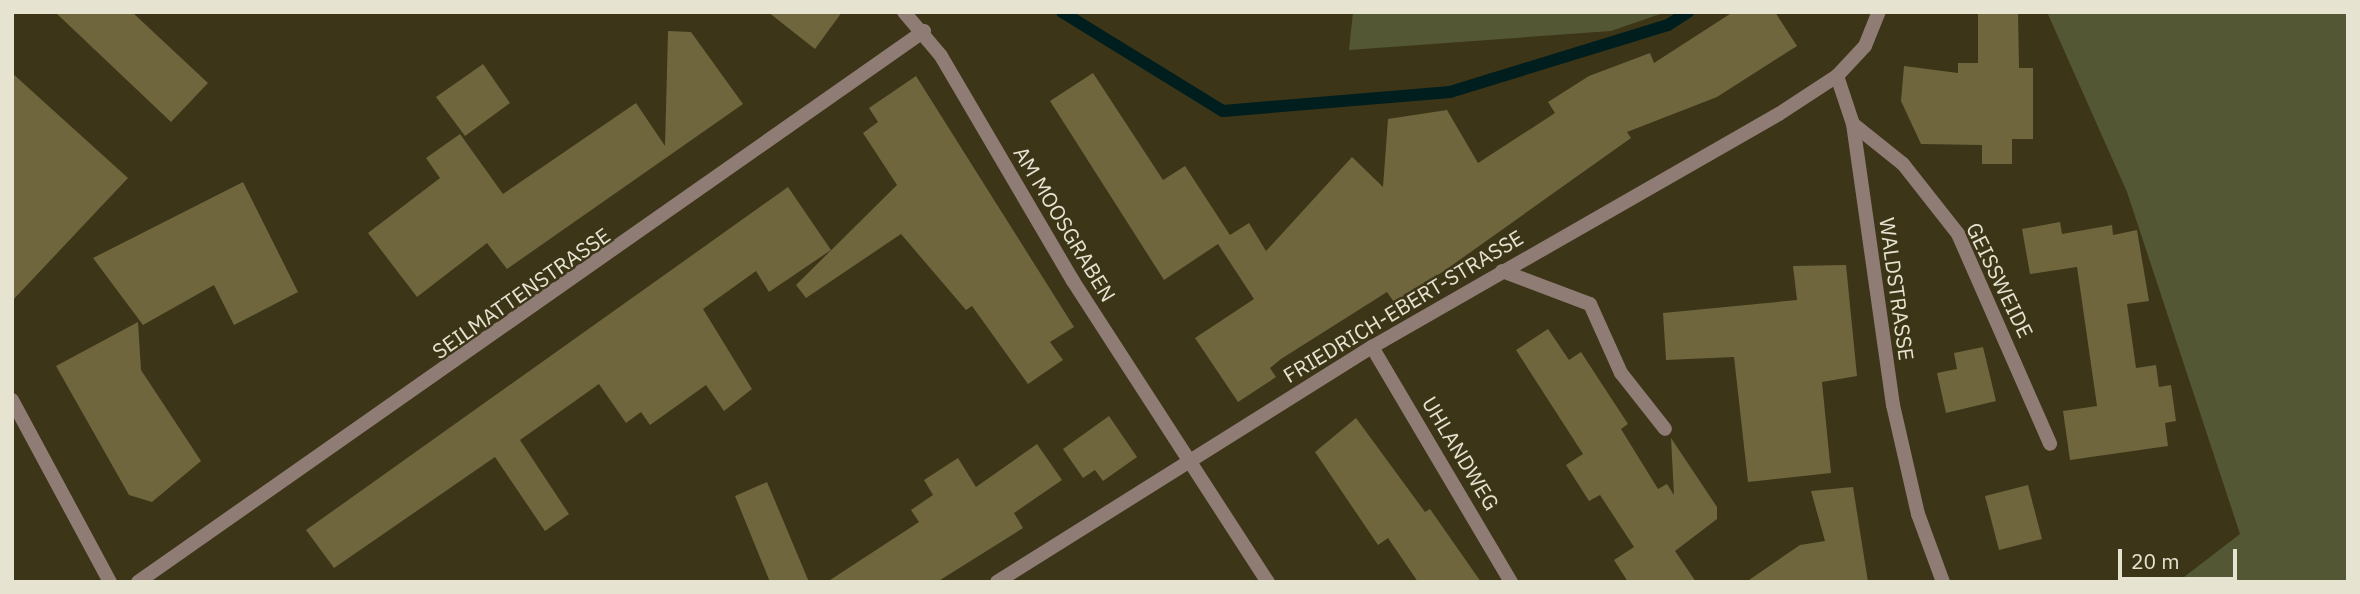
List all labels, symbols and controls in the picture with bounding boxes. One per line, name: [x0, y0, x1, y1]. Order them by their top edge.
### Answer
street label: AM MOOSGRABEN: [1009, 142, 1121, 306]
street label: WALDSTRASSE: [1875, 216, 1919, 362]
street label: GEISSWEIDE: [1961, 218, 2039, 342]
street label: SEILMATTENSTRASSE: [427, 222, 615, 364]
street label: FRIEDRICH-EBERT-STRASSE: [1278, 224, 1528, 388]
street label: UHLANDWEG: [1417, 392, 1505, 514]
scale bar: [2122, 534, 2241, 578]
text: 20 m: [2131, 547, 2180, 575]

